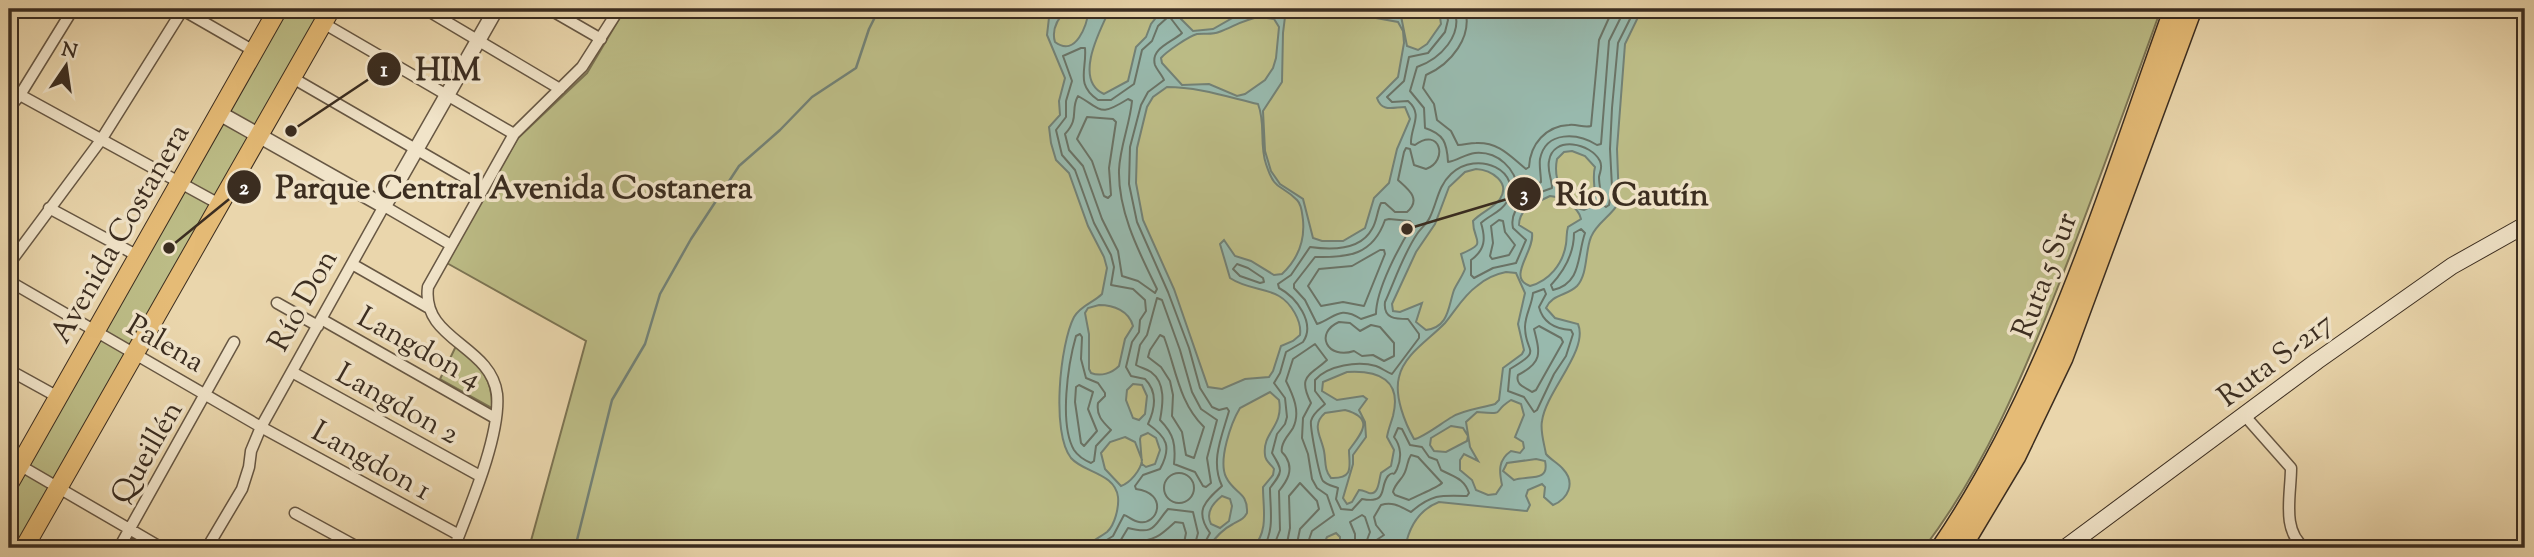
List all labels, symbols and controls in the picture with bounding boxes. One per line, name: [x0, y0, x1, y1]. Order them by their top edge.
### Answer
north arrow: [32, 32, 102, 102]
text: N: [59, 37, 80, 67]
callout: HIM: [366, 42, 494, 95]
text: HIM: [415, 49, 481, 95]
text: 1: [380, 56, 388, 86]
street label: Avenida Costanera: [41, 116, 202, 352]
callout: Parque Central Avenida Costanera: [227, 161, 766, 214]
text: Parque Central Avenida Costanera: [276, 167, 753, 213]
callout: Río Cautín: [1507, 167, 1723, 220]
text: 2: [239, 174, 249, 204]
text: Río Cautín: [1555, 174, 1709, 220]
text: 3: [1520, 181, 1528, 211]
street label: Ruta 5 Sur: [2003, 207, 2090, 345]
street label: Río Don: [259, 242, 350, 360]
street label: Langdon 4: [349, 297, 489, 401]
street label: Ruta S-217: [2209, 303, 2344, 419]
street label: Palena: [118, 306, 212, 385]
street label: Langdon 2: [327, 354, 466, 457]
street label: Queillén: [101, 393, 195, 513]
street label: Langdon 1: [303, 412, 439, 513]

